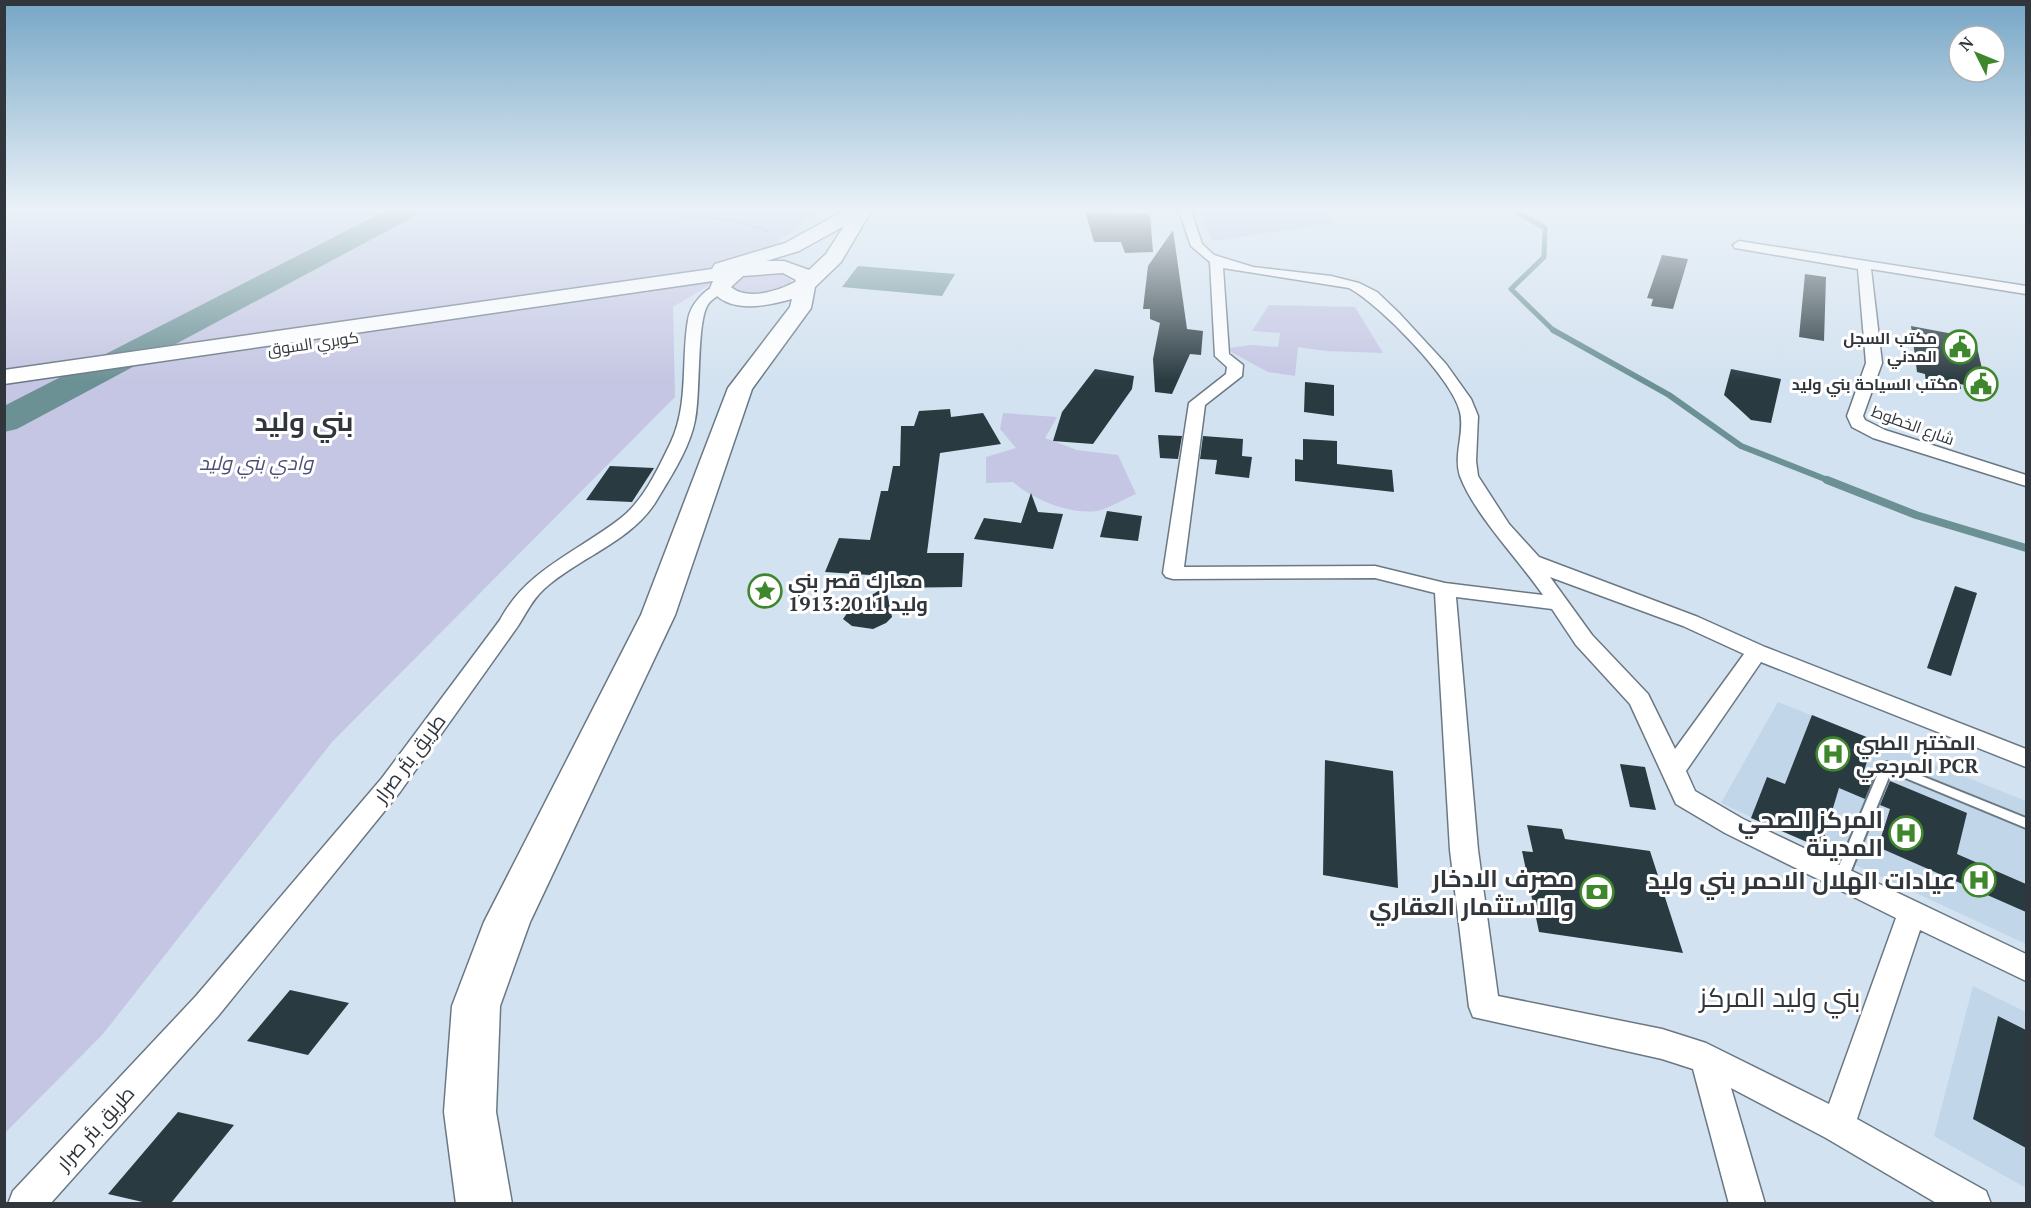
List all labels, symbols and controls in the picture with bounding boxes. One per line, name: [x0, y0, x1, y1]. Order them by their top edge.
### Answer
north arrow: [1947, 24, 2007, 84]
text: N: [1954, 32, 1978, 56]
street label: كوبري السوق: [266, 326, 361, 363]
place label: مكتب السجل المدني: [1843, 327, 1937, 369]
public building icon: مكتب السجل المدني: [1942, 329, 1978, 365]
public building icon: مكتب السياحة بني وليد: [1963, 366, 1999, 402]
place label: مكتب السياحة بني وليد: [1792, 373, 1958, 397]
street label: شارع الخطوط: [1868, 400, 1957, 451]
district label: بني وليد: [254, 403, 354, 444]
park label: وادي بني وليد: [199, 449, 314, 479]
place label: معارك قصر بني وليد 1913:2011: [788, 567, 928, 617]
place icon: معارك قصر بني وليد 1913:2011: [747, 573, 783, 609]
street label: طريق بئر صرار: [366, 708, 451, 809]
place label: المختبر الطبي المرجعي PCR: [1856, 729, 1978, 782]
hospital icon: المختبر الطبي المرجعي PCR: [1815, 736, 1851, 772]
place label: المركز الصحي المدينة: [1738, 803, 1883, 863]
hospital icon: المركز الصحي المدينة: [1888, 815, 1924, 851]
place label: مصرف الادخار والاستثمار العقاري: [1369, 862, 1574, 926]
hospital icon: عيادات الهلال الاحمر بني وليد: [1961, 862, 1997, 898]
place label: عيادات الهلال الاحمر بني وليد: [1648, 864, 1956, 900]
bank icon: مصرف الادخار والاستثمار العقاري: [1579, 874, 1615, 910]
district label: بني وليد المركز: [1698, 979, 1860, 1019]
street label: طريق بئر صرار: [49, 1080, 140, 1177]

